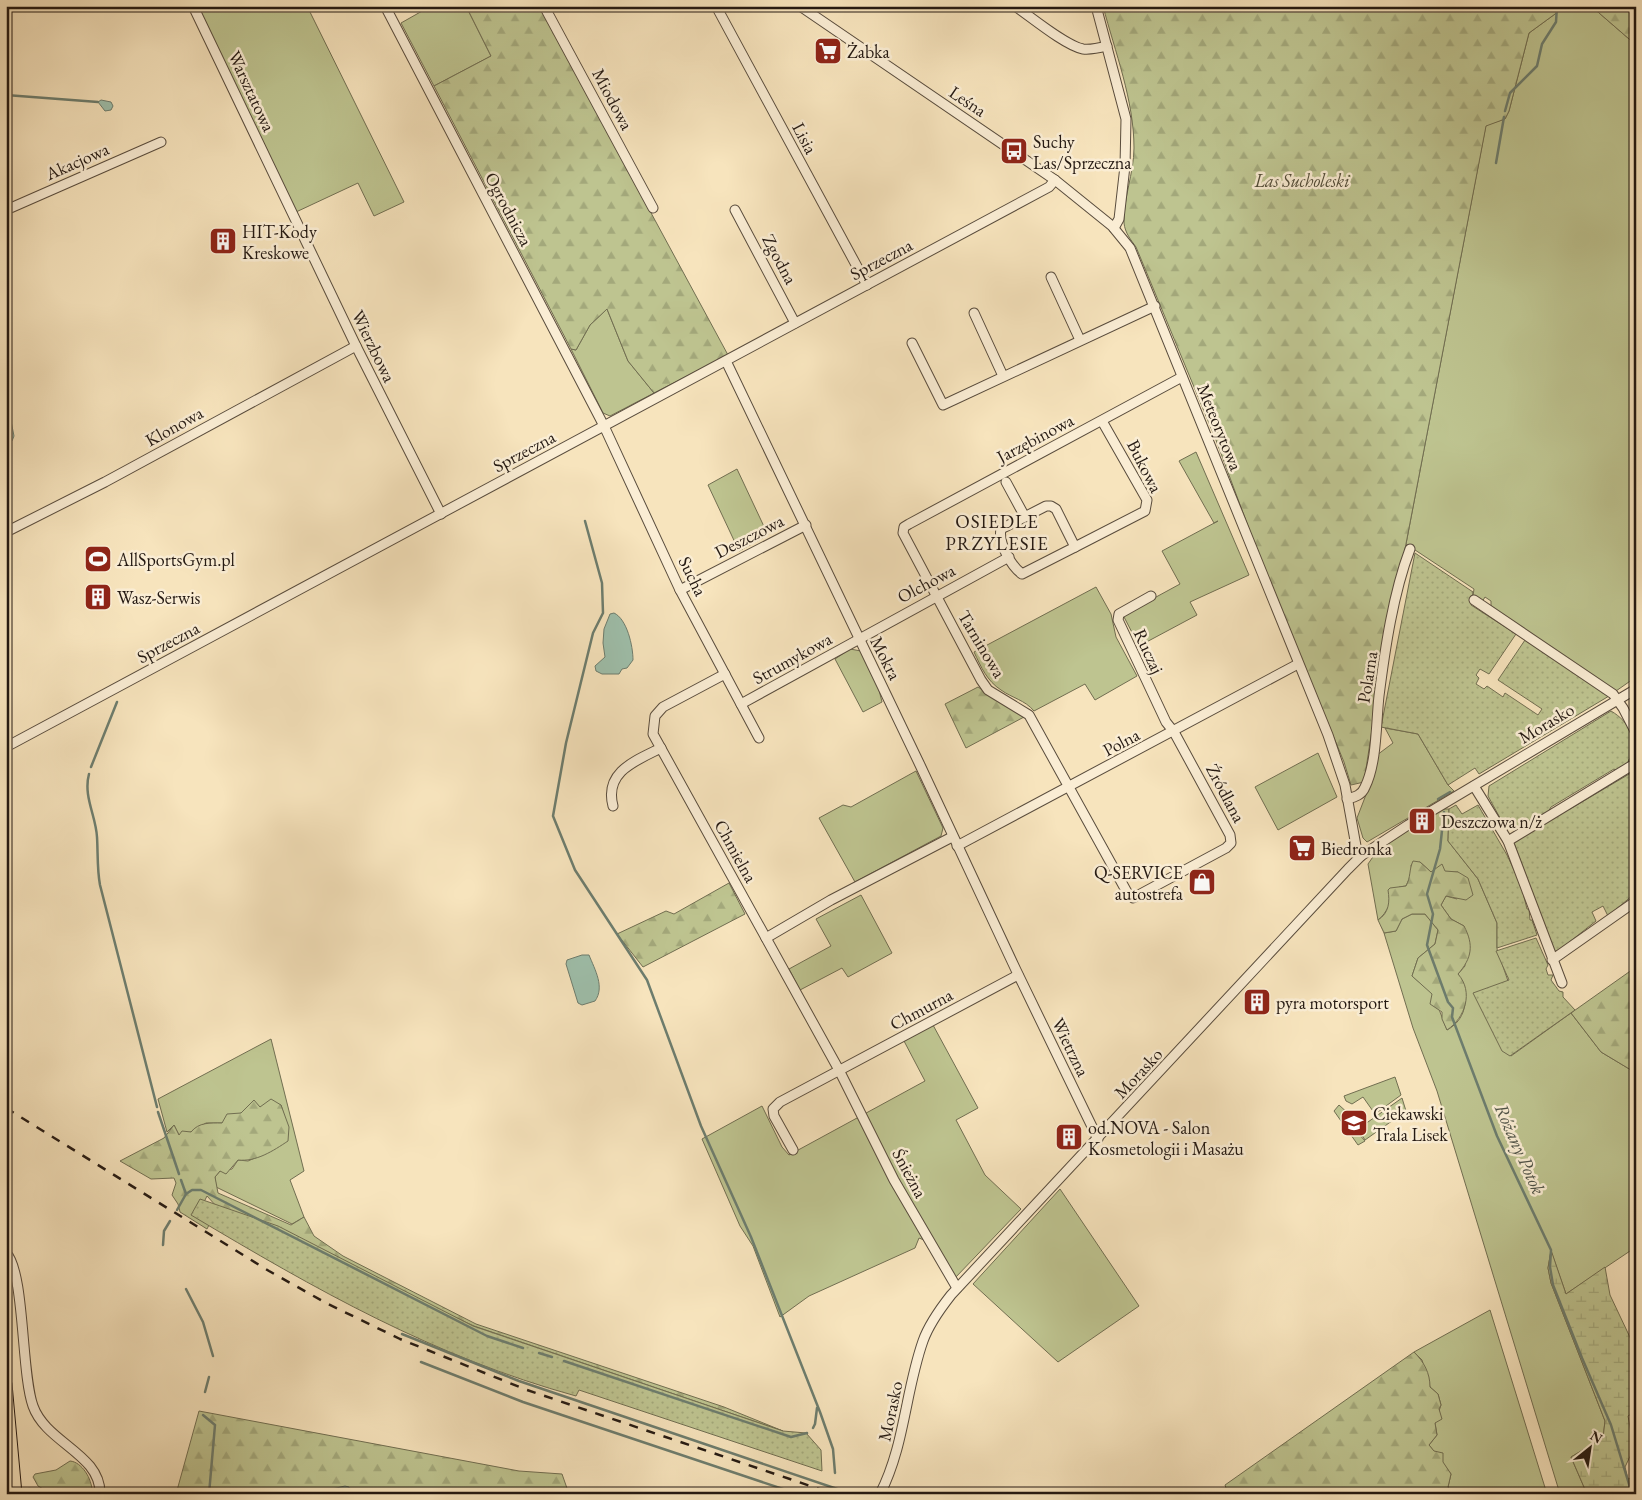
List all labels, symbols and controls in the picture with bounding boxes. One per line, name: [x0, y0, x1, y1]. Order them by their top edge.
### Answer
supermarket icon: Żabka: [813, 36, 843, 66]
place label: Żabka: [847, 40, 890, 63]
street label: Warsztatowa: [223, 47, 281, 136]
street label: Miodowa: [587, 64, 639, 134]
street label: Leśna: [945, 80, 992, 122]
street label: Lisia: [787, 118, 823, 158]
place label: Suchy Las/Sprzeczna: [1033, 130, 1132, 174]
bus stop icon: Suchy Las/Sprzeczna: [999, 136, 1029, 166]
street label: Akacjowa: [41, 137, 113, 186]
street label: Ogrodnicza: [480, 168, 538, 251]
park label: Las Sucholeski: [1253, 169, 1350, 192]
place label: HIT-Kody Kreskowe: [242, 220, 317, 264]
building icon: HIT-Kody Kreskowe: [208, 226, 238, 256]
street label: Zgodna: [757, 230, 803, 289]
street label: Sprzeczna: [846, 233, 917, 285]
street label: Wierzbowa: [347, 306, 402, 387]
street label: Meteorytowa: [1192, 380, 1248, 475]
street label: Klonowa: [141, 400, 208, 451]
street label: Jarzębinowa: [991, 408, 1078, 469]
street label: Sprzeczna: [489, 425, 560, 477]
street label: Bukowa: [1122, 436, 1168, 497]
street label: Deszczowa: [710, 508, 788, 563]
district label: OSIEDLE PRZYLESIE: [945, 509, 1049, 556]
sports icon: AllSportsGym.pl: [83, 544, 113, 574]
place label: AllSportsGym.pl: [116, 548, 235, 571]
street label: Sucha: [674, 552, 713, 600]
street label: Olchowa: [893, 558, 960, 608]
building icon: Wasz-Serwis: [83, 582, 113, 612]
place label: Wasz-Serwis: [117, 586, 201, 609]
street label: Tarninowa: [953, 606, 1012, 683]
street label: Sprzeczna: [133, 616, 204, 668]
street label: Ruczaj: [1129, 625, 1169, 677]
street label: Strumykowa: [748, 626, 836, 689]
street label: Mokra: [865, 632, 907, 684]
street label: Polarna: [1352, 649, 1383, 704]
street label: Morasko: [1514, 697, 1578, 749]
street label: Polna: [1099, 722, 1144, 761]
street label: Źródlana: [1201, 760, 1251, 827]
building icon: Deszczowa n/ż: [1407, 806, 1437, 836]
place label: Deszczowa n/ż: [1441, 810, 1542, 833]
street label: Chmielna: [709, 815, 763, 887]
supermarket icon: Biedronka: [1287, 833, 1317, 863]
place label: Biedronka: [1321, 837, 1393, 860]
place label: Q-SERVICE autostrefa: [1094, 861, 1184, 905]
shop icon: Q-SERVICE autostrefa: [1187, 867, 1217, 897]
street label: Chmurna: [885, 982, 957, 1035]
building icon: pyra motorsport: [1242, 987, 1272, 1017]
place label: pyra motorsport: [1276, 991, 1389, 1014]
street label: Wietrzna: [1047, 1014, 1095, 1081]
street label: Morasko: [1109, 1043, 1167, 1103]
water label: Różany Potok: [1489, 1100, 1551, 1199]
place label: Ciekawski Trala Lisek: [1373, 1102, 1448, 1146]
school or university icon: Ciekawski Trala Lisek: [1339, 1108, 1369, 1138]
place label: od.NOVA - Salon Kosmetologii i Masażu: [1088, 1116, 1244, 1160]
building icon: od.NOVA - Salon Kosmetologii i Masażu: [1054, 1122, 1084, 1152]
street label: Śnieżna: [887, 1144, 933, 1202]
street label: Morasko: [872, 1379, 908, 1443]
north arrow: [1564, 1422, 1614, 1472]
text: N: [1587, 1426, 1606, 1448]

